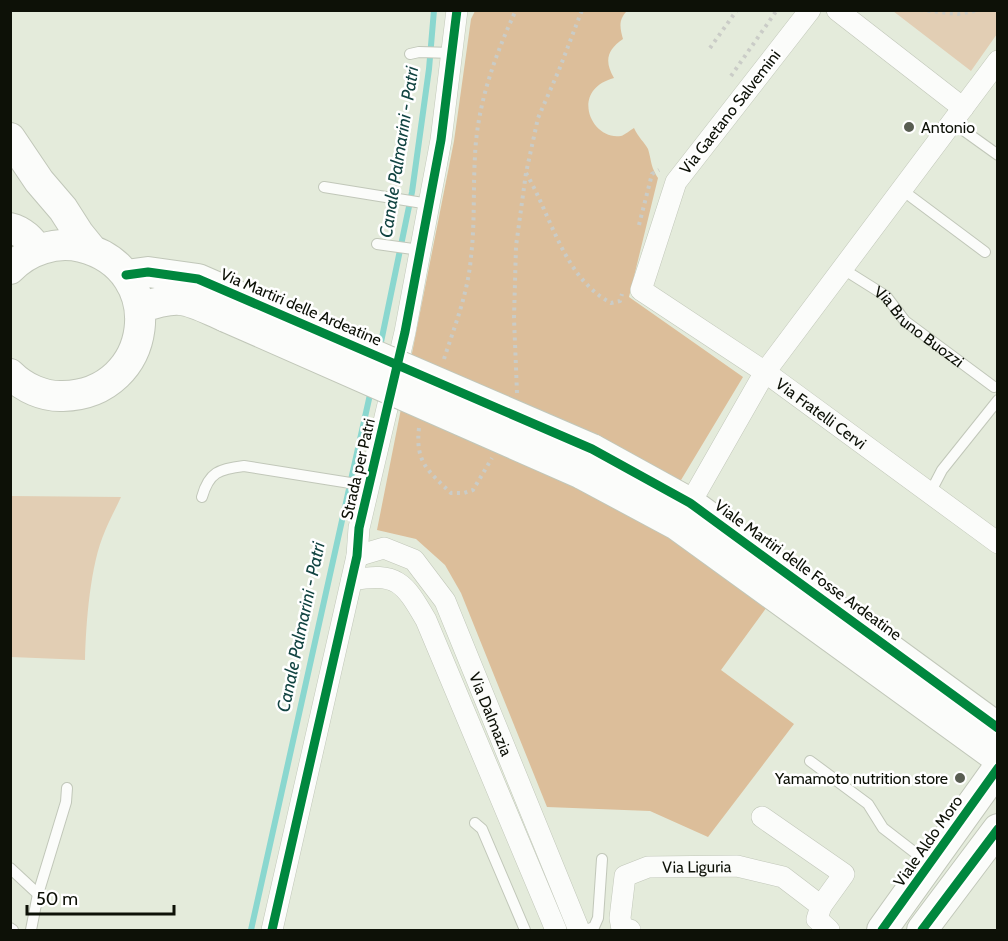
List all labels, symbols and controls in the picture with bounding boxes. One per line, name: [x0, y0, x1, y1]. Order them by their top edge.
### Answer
street label: Via Gaetano Salvemini: [676, 46, 784, 178]
water label: Canale Palmarini - Patri: [375, 64, 424, 239]
place label: Antonio: [921, 118, 975, 137]
marker: Antonio: [902, 120, 916, 134]
street label: Via Martiri delle Ardeatine: [218, 264, 384, 350]
street label: Via Bruno Buozzi: [871, 282, 968, 371]
street label: Via Fratelli Cervi: [772, 374, 870, 453]
street label: Strada per Patri: [337, 417, 379, 521]
street label: Viale Martiri delle Fosse Ardeatine: [711, 496, 905, 644]
water label: Canale Palmarini - Patri: [272, 539, 330, 714]
street label: Via Dalmazia: [466, 670, 517, 759]
place label: Yamamoto nutrition store: [774, 769, 948, 788]
marker: Yamamoto nutrition store: [953, 771, 967, 785]
street label: Viale Aldo Moro: [890, 792, 967, 890]
street label: Via Liguria: [662, 857, 732, 876]
scale bar: [27, 878, 174, 916]
text: 50 m: [36, 888, 78, 910]

